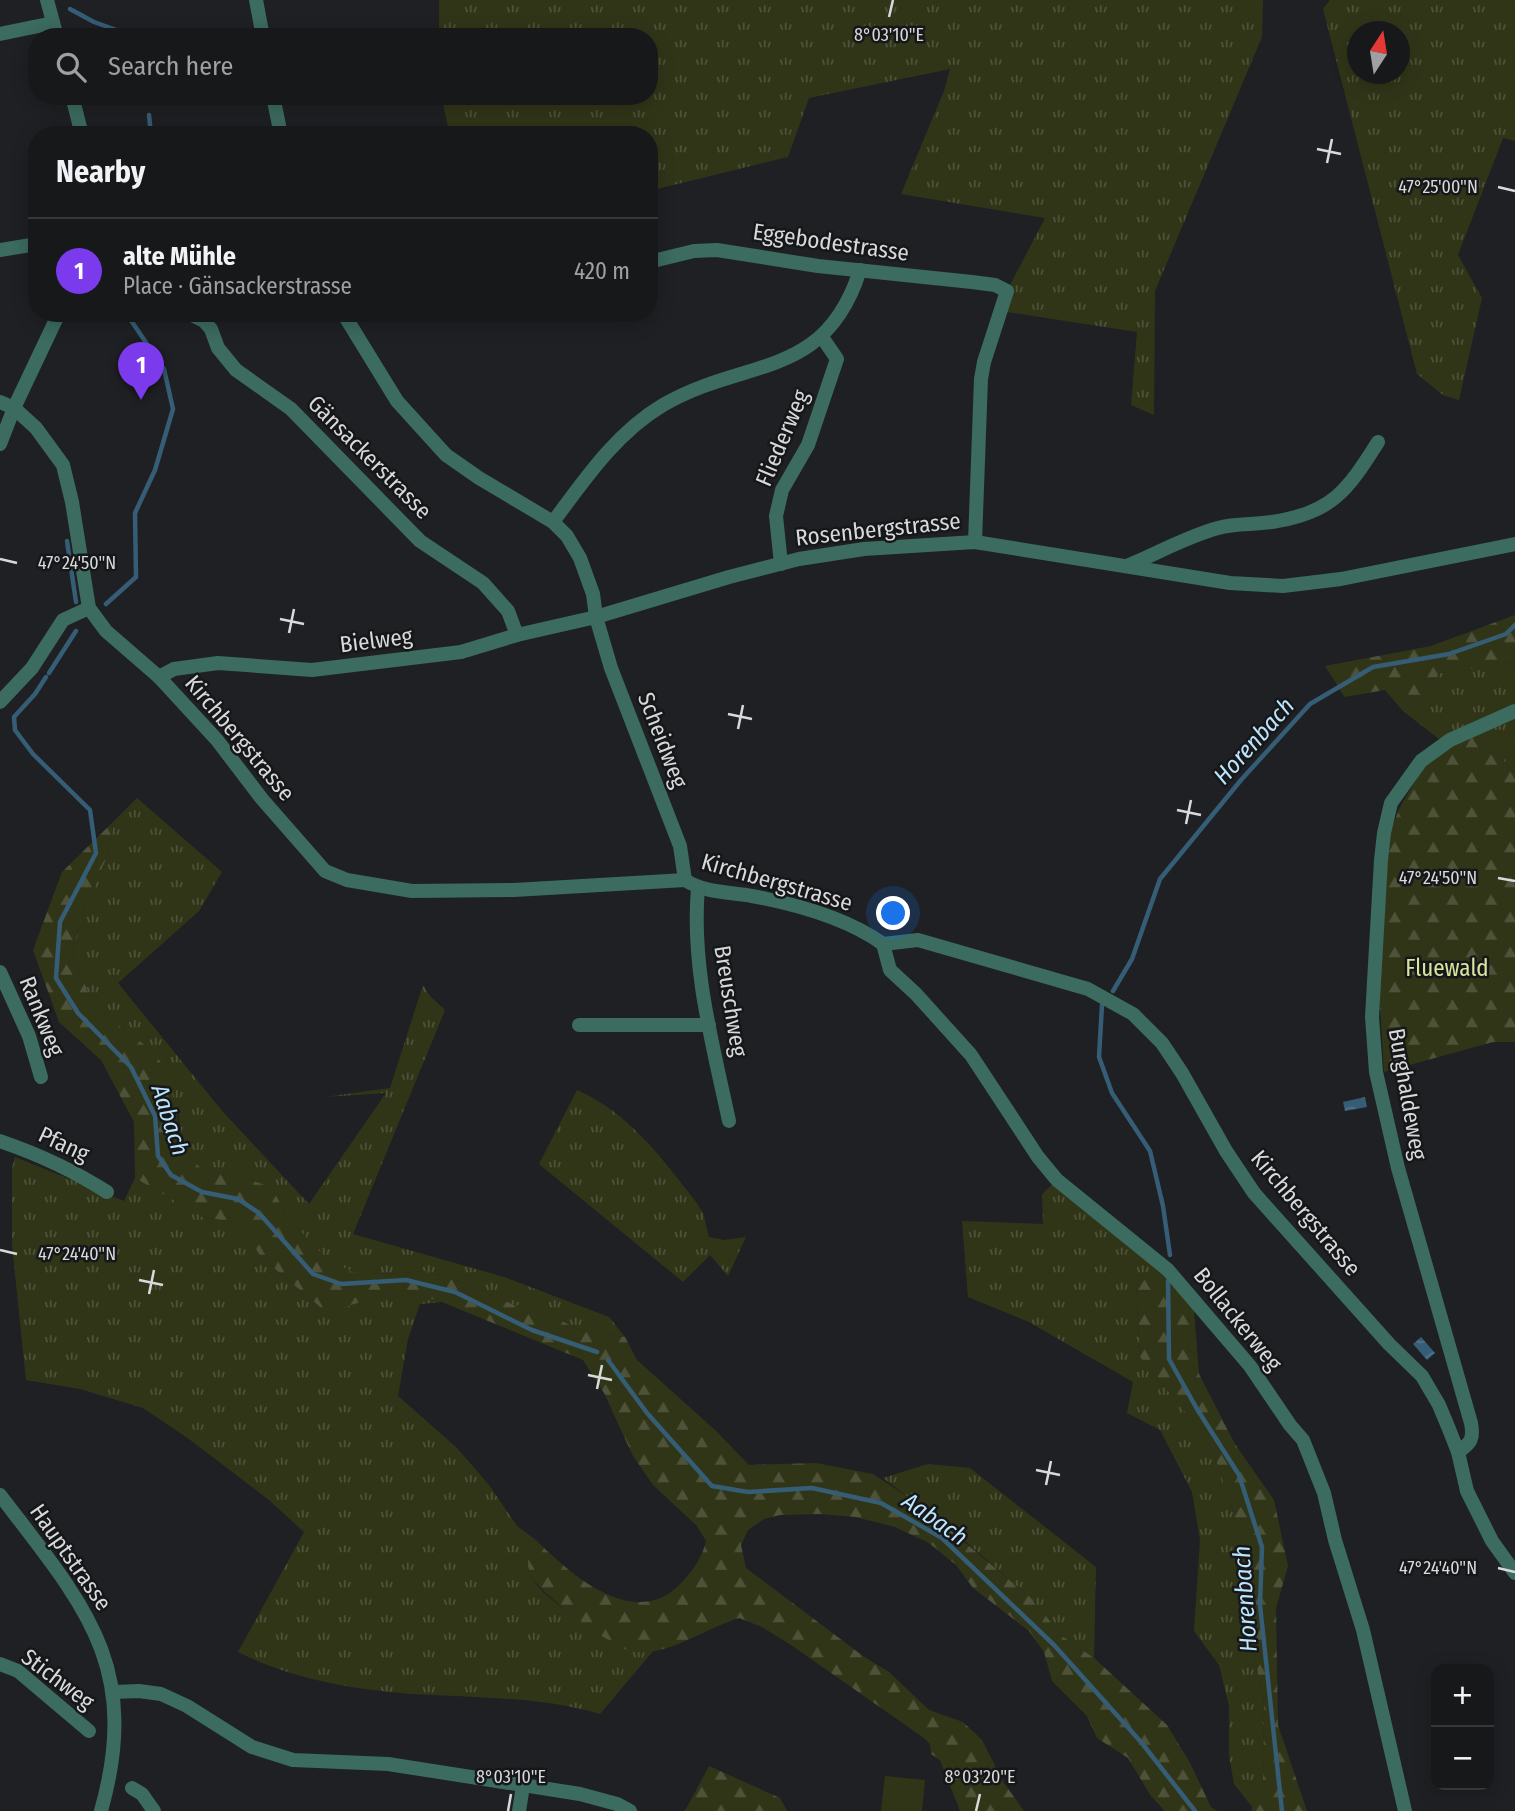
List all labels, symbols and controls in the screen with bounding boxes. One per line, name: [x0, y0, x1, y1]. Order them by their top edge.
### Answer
north arrow: [1347, 21, 1410, 84]
text: 8°03'10"E: [854, 24, 924, 46]
search box: [28, 28, 658, 105]
icon: search: [52, 48, 90, 86]
text: Search here: [108, 51, 233, 82]
text: Nearby: [56, 154, 145, 190]
text: 47°25'00"N: [1398, 176, 1478, 198]
street label: Eggebodestrasse: [751, 217, 911, 267]
text: alte Mühle: [123, 241, 236, 272]
text: 1: [74, 257, 84, 285]
text: 420 m: [574, 257, 630, 285]
text: Place · Gänsackerstrasse: [123, 272, 352, 300]
pin: 1: [118, 342, 164, 400]
street label: Fliederweg: [749, 385, 815, 490]
street label: Gänsackerstrasse: [302, 389, 438, 525]
street label: Rosenbergstrasse: [794, 506, 962, 552]
text: 47°24'50"N: [38, 552, 116, 574]
street label: Bielweg: [338, 622, 414, 658]
street label: Kirchbergstrasse: [179, 669, 301, 807]
street label: Scheidweg: [632, 688, 694, 792]
water label: Horenbach: [1208, 692, 1300, 790]
street label: Kirchbergstrasse: [698, 847, 856, 917]
text: 47°24'50"N: [1399, 867, 1477, 889]
your location: [876, 896, 910, 930]
street label: Breuschweg: [708, 943, 754, 1059]
park label: Fluewald: [1405, 954, 1489, 982]
street label: Rankweg: [13, 972, 71, 1060]
street label: Burghaldeweg: [1383, 1026, 1433, 1162]
water label: Aabach: [145, 1080, 195, 1159]
street label: Pfang: [34, 1120, 94, 1168]
street label: Kirchbergstrasse: [1245, 1144, 1367, 1282]
text: 47°24'40"N: [38, 1243, 116, 1265]
street label: Bollackerweg: [1188, 1262, 1288, 1377]
water label: Aabach: [896, 1486, 973, 1551]
street label: Hauptstrasse: [24, 1498, 118, 1616]
water label: Horenbach: [1227, 1545, 1263, 1653]
text: 47°24'40"N: [1399, 1557, 1477, 1579]
street label: Stichweg: [16, 1643, 100, 1716]
map controls: [1431, 1664, 1494, 1790]
button: +: [1431, 1664, 1494, 1727]
button: −: [1431, 1727, 1494, 1790]
text: 8°03'10"E: [476, 1766, 546, 1788]
text: 8°03'20"E: [945, 1766, 1015, 1788]

